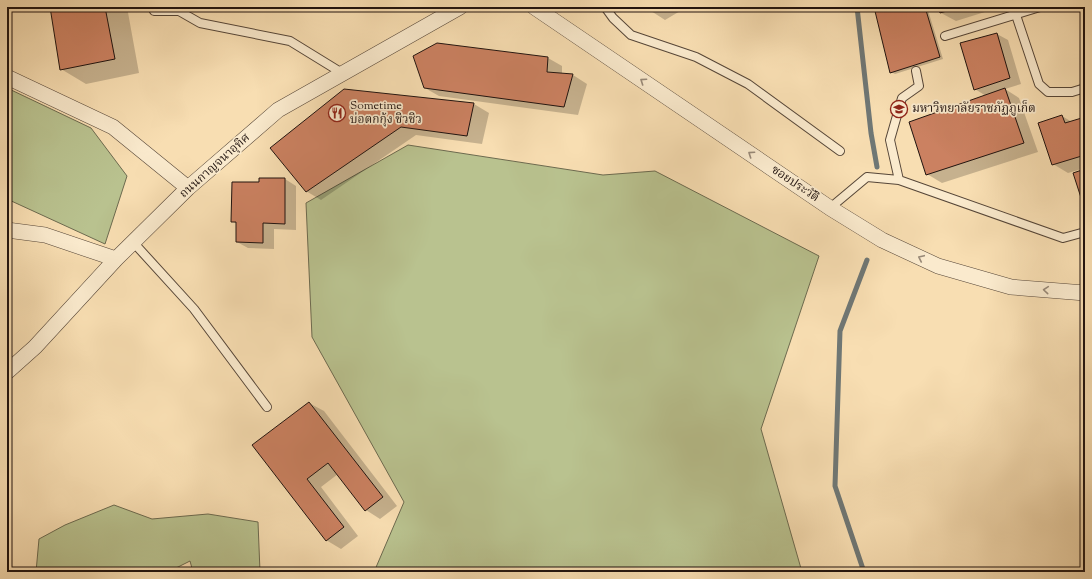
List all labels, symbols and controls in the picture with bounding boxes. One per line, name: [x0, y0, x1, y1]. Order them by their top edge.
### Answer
one-way arrow: [641, 78, 648, 85]
place label: Sometime บ่อตกกุ้ง ชิวชิว: [350, 97, 422, 129]
school or university icon: มหาวิทยาลัยราชภัฏภูเก็ต: [889, 99, 909, 119]
place label: มหาวิทยาลัยราชภัฏภูเก็ต: [912, 100, 1036, 118]
restaurant icon: Sometime บ่อตกกุ้ง ชิวชิว: [327, 103, 347, 123]
street label: ถนนกาญจนาอุทิศ: [176, 129, 254, 203]
one-way arrow: [748, 151, 755, 159]
street label: ซอยประวัติ: [767, 161, 823, 207]
one-way arrow: [917, 255, 925, 263]
one-way arrow: [1043, 285, 1049, 294]

